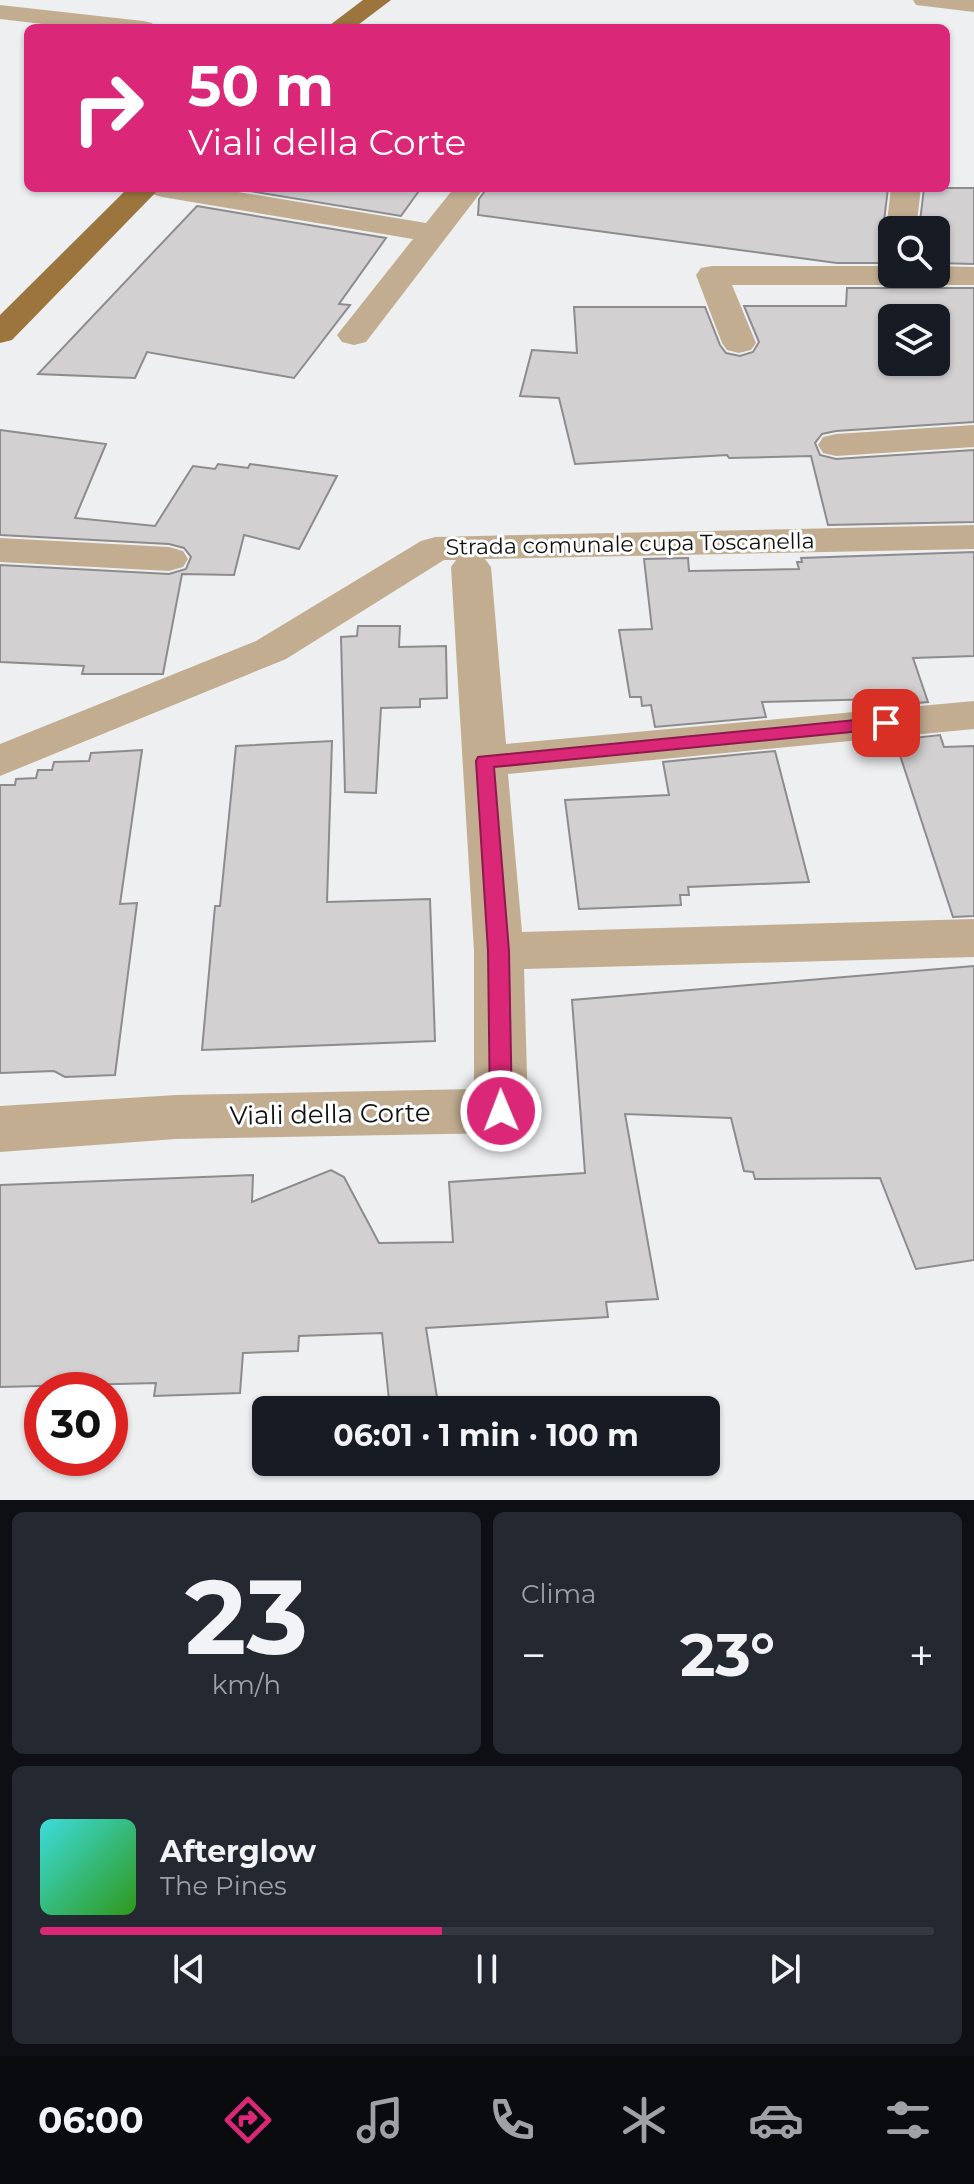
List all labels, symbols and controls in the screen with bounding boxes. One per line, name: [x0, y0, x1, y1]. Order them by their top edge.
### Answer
text: 50 m: [188, 52, 334, 120]
icon: right: [56, 56, 160, 160]
text: Viali della Corte: [188, 120, 466, 164]
map controls: [878, 216, 950, 376]
button: search: [878, 216, 950, 288]
button: layers: [878, 304, 950, 376]
street label: Strada comunale cupa Toscanella: [445, 527, 815, 561]
pin: [852, 689, 920, 757]
icon: arrive: [864, 701, 908, 745]
position arrow: [459, 1069, 543, 1153]
street label: Viali della Corte: [229, 1096, 431, 1132]
speed limit sign: 30: [24, 1372, 128, 1476]
text: 06:01 · 1 min · 100 m: [333, 1417, 639, 1454]
text: 23: [185, 1553, 308, 1680]
text: Clima: [521, 1578, 596, 1610]
text: 23°: [680, 1618, 775, 1691]
text: −: [521, 1628, 546, 1682]
text: +: [909, 1628, 934, 1682]
text: km/h: [212, 1669, 281, 1701]
text: Afterglow: [160, 1833, 316, 1870]
text: The Pines: [160, 1870, 287, 1902]
icon: previous: [167, 1947, 211, 1991]
icon: pause: [465, 1947, 509, 1991]
icon: next: [763, 1947, 807, 1991]
icon: directions: [220, 2092, 276, 2148]
icon: music: [352, 2092, 408, 2148]
icon: phone: [484, 2092, 540, 2148]
icon: climate: [616, 2092, 672, 2148]
icon: car: [748, 2092, 804, 2148]
icon: filters: [880, 2092, 936, 2148]
text: 06:00: [38, 2098, 144, 2142]

